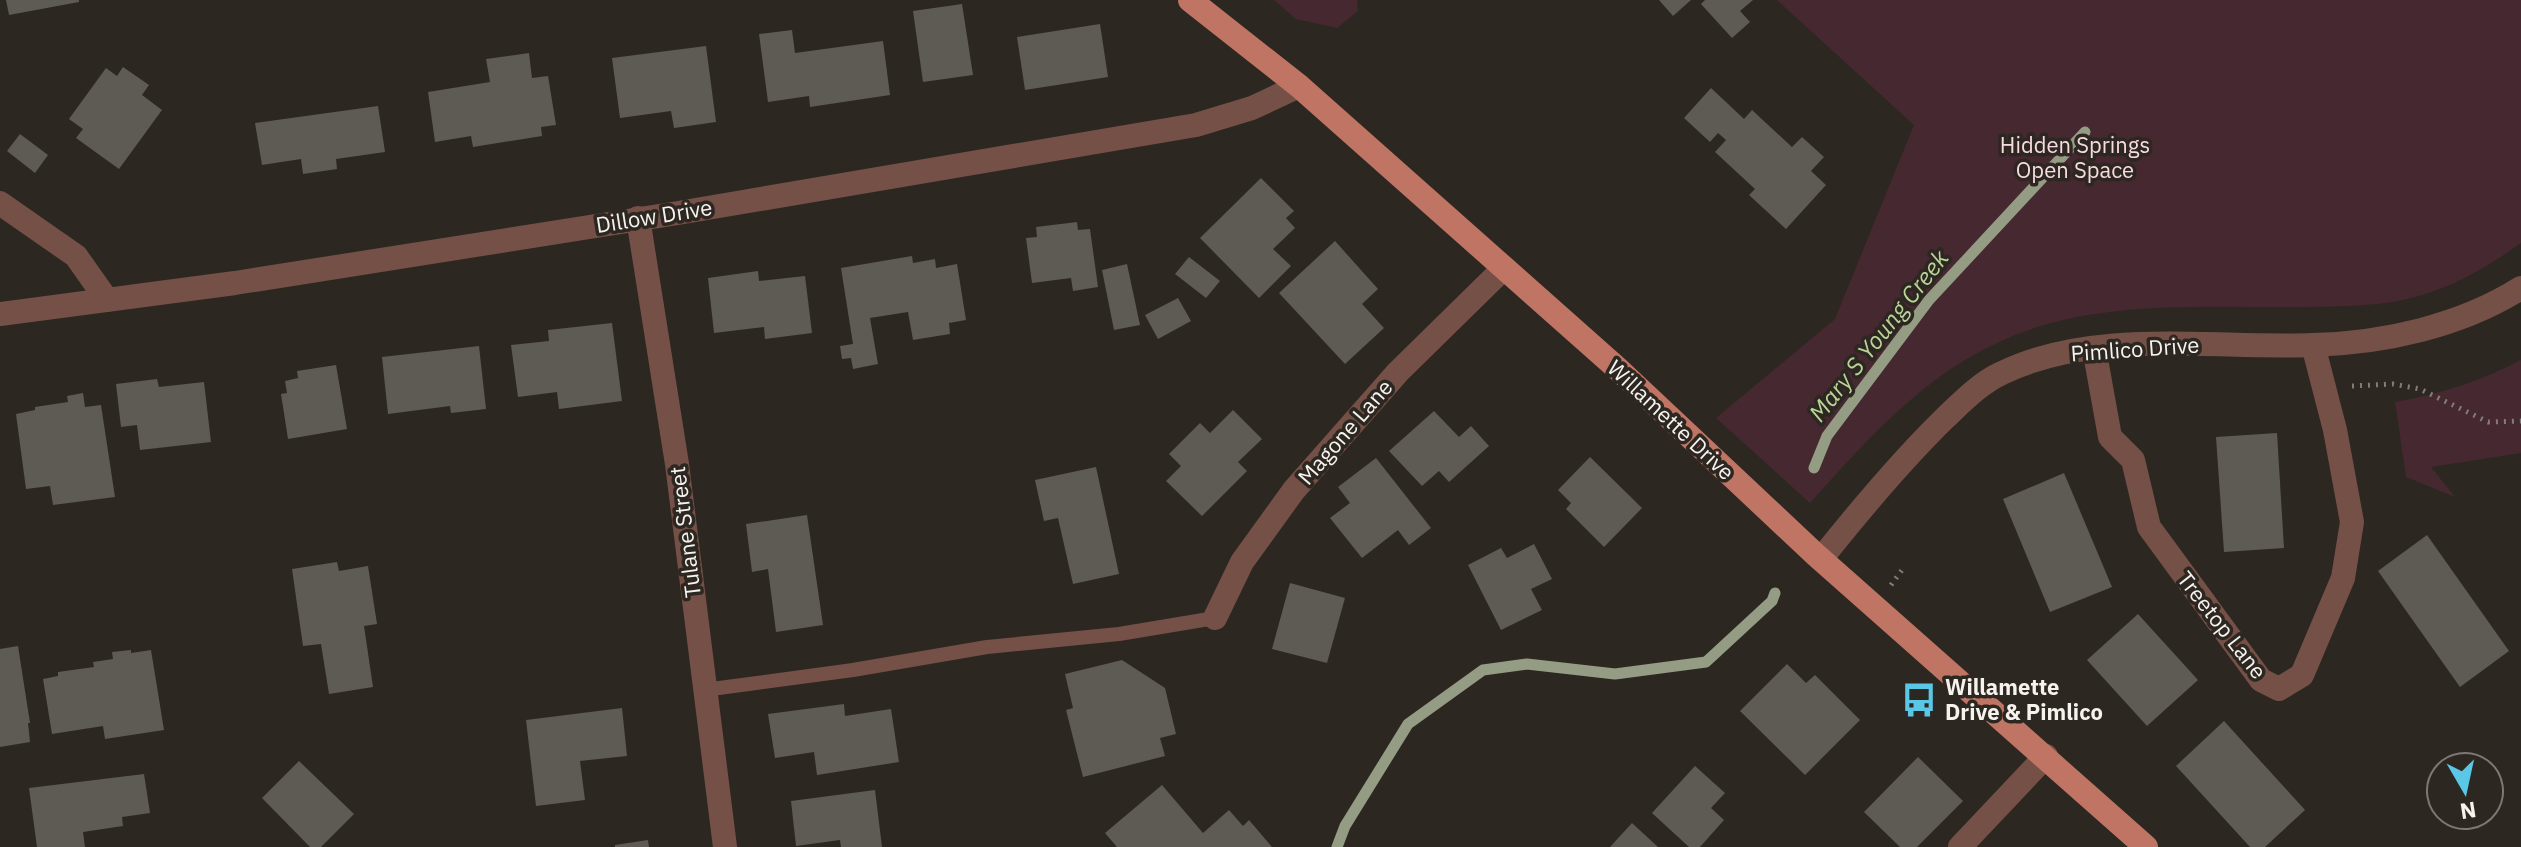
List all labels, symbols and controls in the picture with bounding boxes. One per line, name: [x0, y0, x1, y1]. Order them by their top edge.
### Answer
park label: Hidden Springs Open Space: [2000, 130, 2150, 184]
street label: Dillow Drive: [594, 192, 714, 239]
water label: Mary S Young Creek: [1801, 243, 1956, 428]
street label: Pimlico Drive: [2070, 330, 2200, 367]
street label: Willamette Drive: [1602, 353, 1741, 486]
street label: Magone Lane: [1291, 373, 1398, 490]
street label: Tulane Street: [662, 465, 707, 599]
street label: Treetop Lane: [2171, 565, 2274, 684]
place label: Willamette Drive & Pimlico: [1945, 672, 2103, 726]
bus stop icon: Willamette Drive & Pimlico: [1900, 681, 1938, 719]
north arrow: [2425, 751, 2505, 831]
text: N: [2458, 796, 2478, 827]

